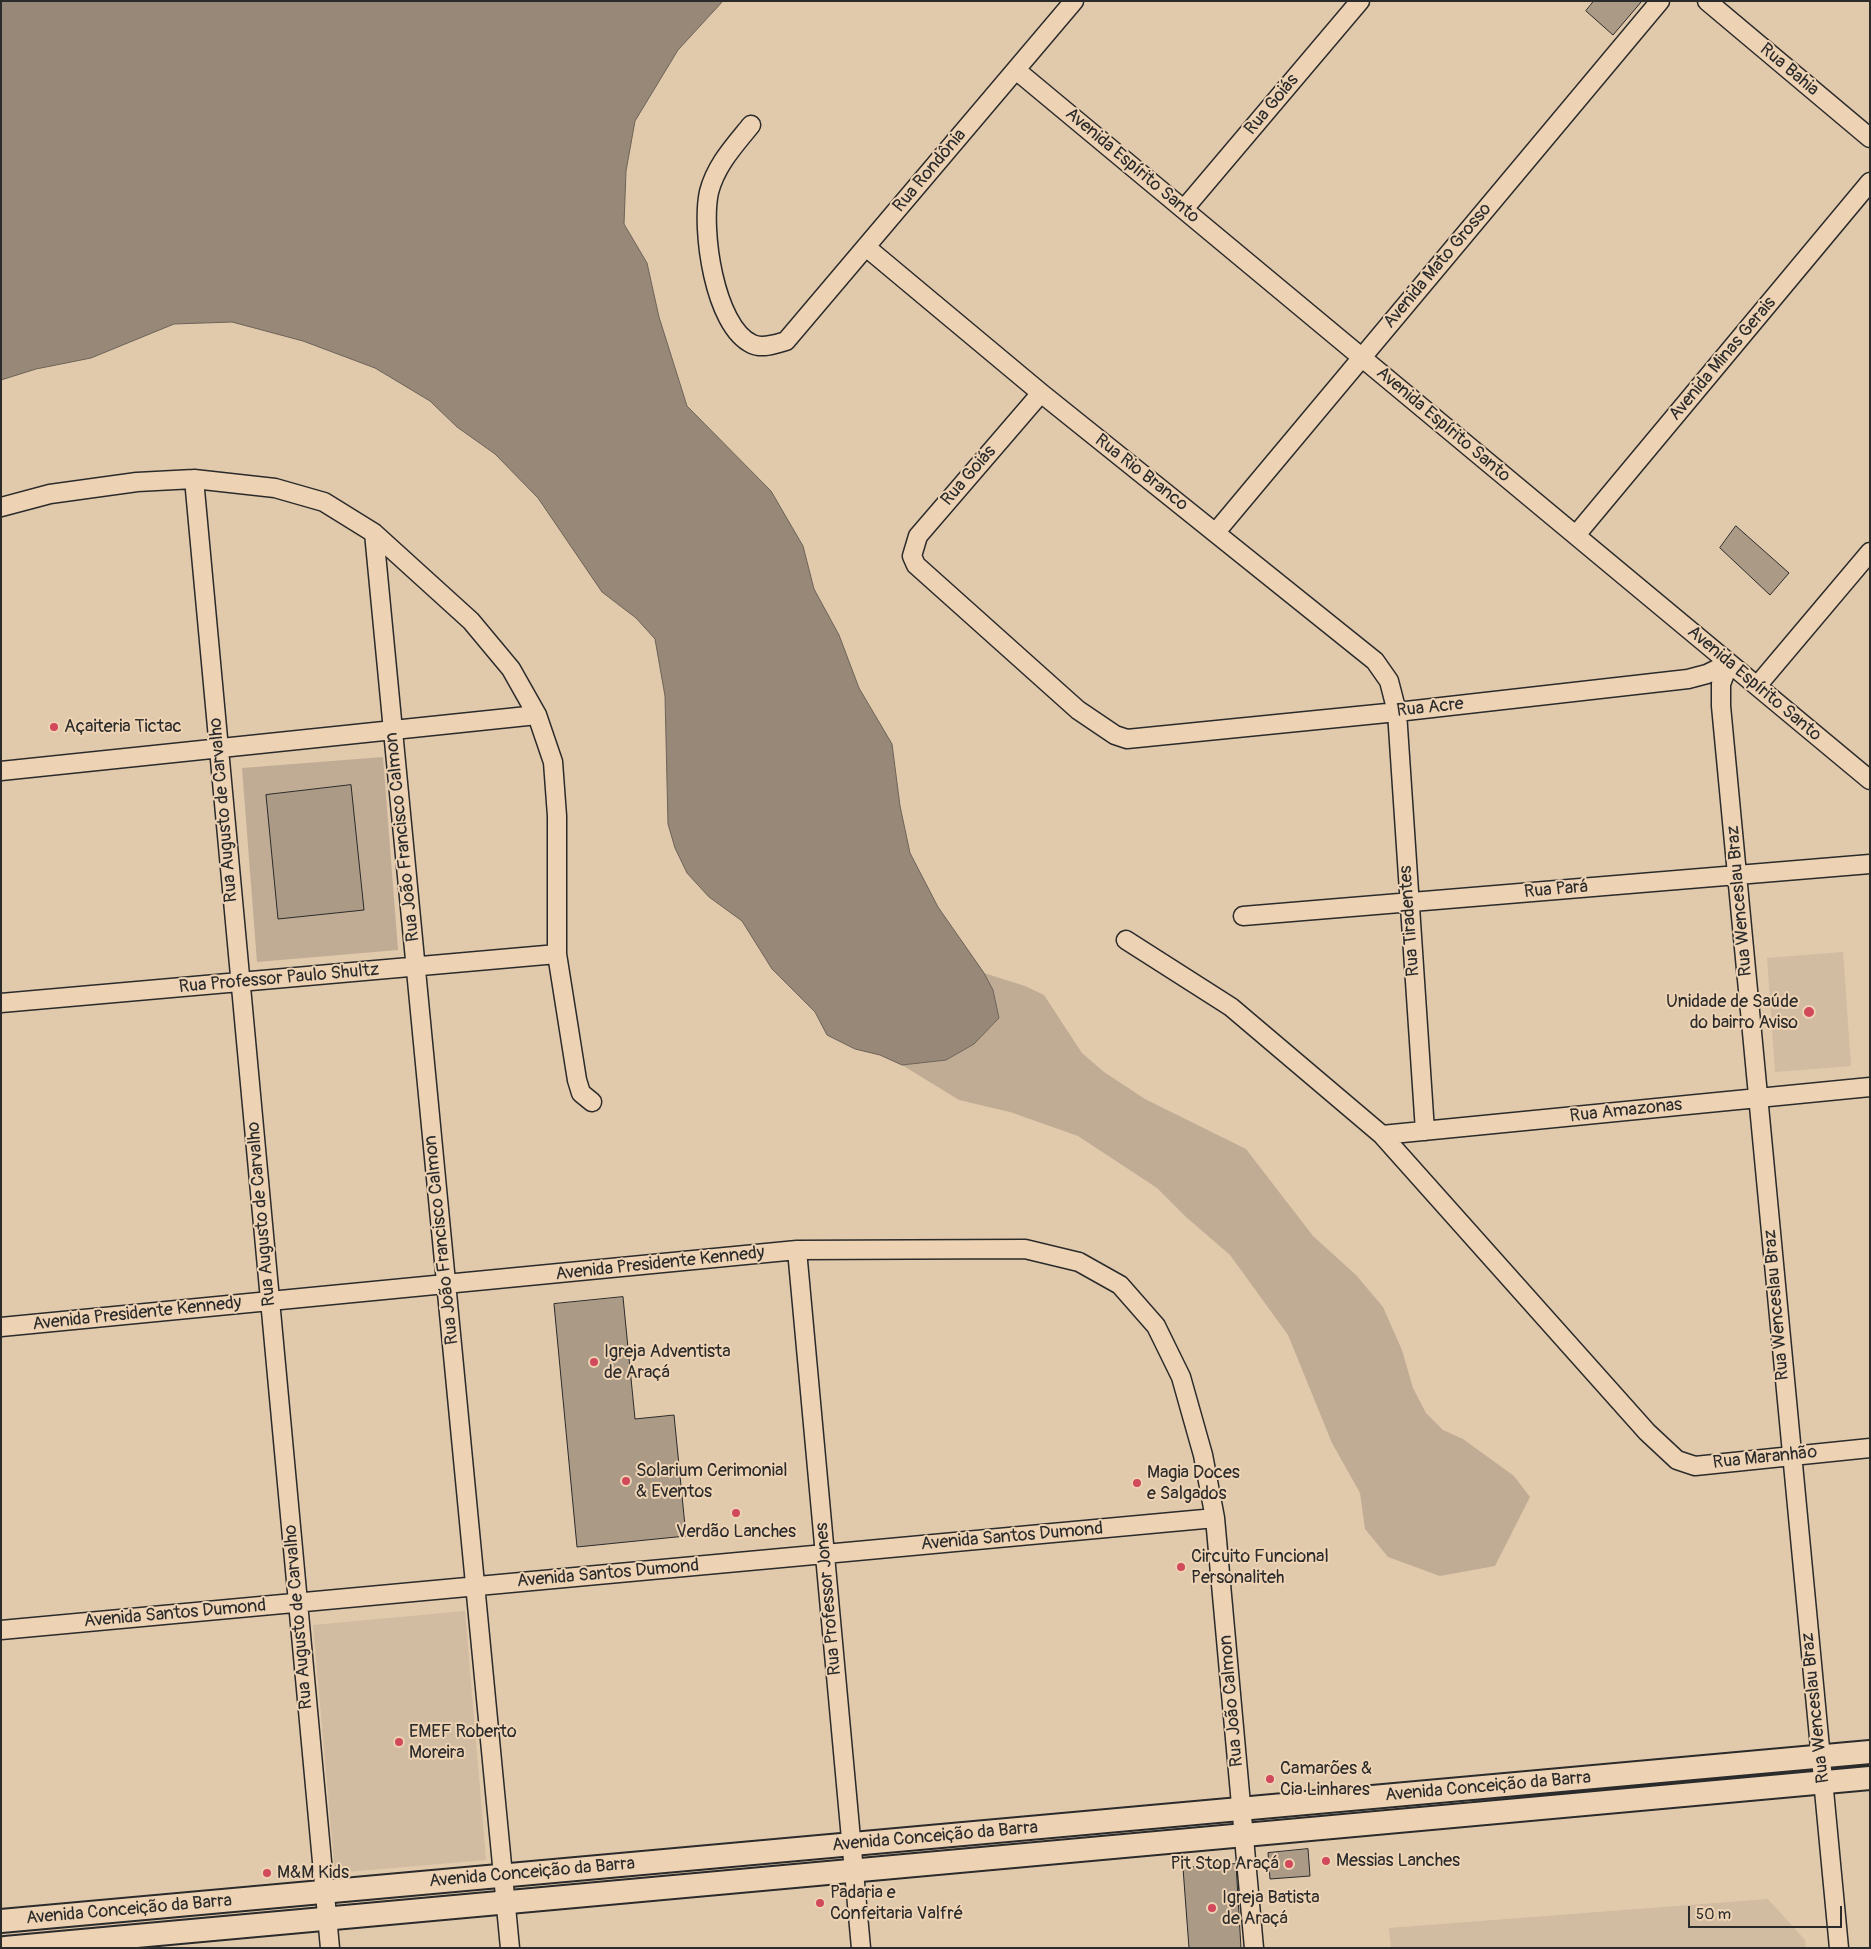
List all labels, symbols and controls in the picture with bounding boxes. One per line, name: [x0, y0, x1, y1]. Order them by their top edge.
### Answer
street label: Rua Bahia: [1755, 39, 1823, 101]
street label: Rua Goiás: [1240, 70, 1304, 140]
street label: Avenida Espírito Santo: [1061, 104, 1203, 228]
street label: Rua Rondônia: [889, 125, 971, 217]
street label: Avenida Mato Grosso: [1379, 199, 1497, 333]
street label: Avenida Minas Gerais: [1665, 293, 1781, 425]
street label: Avenida Espírito Santo: [1372, 363, 1514, 487]
street label: Rua Rio Branco: [1090, 430, 1192, 516]
street label: Rua Goiás: [937, 441, 1001, 511]
street label: Avenida Espírito Santo: [1683, 622, 1825, 746]
street label: Rua Acre: [1395, 694, 1465, 722]
place label: Açaiteria Tictac: [64, 716, 182, 738]
street label: Rua Augusto de Carvalho: [205, 717, 243, 903]
marker: Açaiteria Tictac: [48, 721, 60, 733]
street label: Rua João Francisco Calmon: [381, 731, 425, 943]
street label: Rua Wenceslau Braz: [1723, 825, 1757, 977]
street label: Rua Tiradentes: [1395, 865, 1425, 977]
street label: Rua Pará: [1523, 876, 1589, 904]
street label: Rua Professor Paulo Shultz: [178, 959, 380, 999]
place label: Unidade de Saúde do bairro Aviso: [1666, 991, 1798, 1034]
marker: Unidade de Saúde do bairro Aviso: [1802, 1005, 1816, 1019]
street label: Rua Amazonas: [1569, 1094, 1683, 1128]
street label: Rua Augusto de Carvalho: [243, 1121, 281, 1307]
street label: Rua João Francisco Calmon: [420, 1134, 464, 1346]
street label: Rua Wenceslau Braz: [1760, 1229, 1794, 1381]
street label: Avenida Presidente Kennedy: [554, 1242, 766, 1286]
street label: Avenida Presidente Kennedy: [31, 1292, 243, 1336]
place label: Igreja Adventista de Araçá: [604, 1341, 731, 1384]
marker: Igreja Adventista de Araçá: [588, 1356, 600, 1368]
street label: Rua Maranhão: [1712, 1442, 1818, 1474]
place label: Solarium Cerimonial & Eventos: [636, 1460, 788, 1502]
place label: Magia Doces e Salgados: [1147, 1462, 1240, 1505]
marker: Solarium Cerimonial & Eventos: [620, 1475, 632, 1487]
marker: Magia Doces e Salgados: [1131, 1477, 1143, 1489]
marker: Verdão Lanches: [730, 1507, 742, 1519]
street label: Avenida Santos Dumond: [920, 1518, 1104, 1556]
place label: Verdão Lanches: [676, 1521, 796, 1543]
street label: Rua Professor Jones: [812, 1522, 846, 1676]
street label: Rua Augusto de Carvalho: [280, 1524, 318, 1710]
place label: Circuito Funcional Personaliteh: [1191, 1546, 1329, 1588]
street label: Avenida Santos Dumond: [516, 1555, 700, 1593]
marker: Circuito Funcional Personaliteh: [1175, 1561, 1187, 1573]
street label: Avenida Santos Dumond: [83, 1595, 267, 1633]
street label: Rua Wenceslau Braz: [1797, 1632, 1835, 1784]
street label: Rua João Calmon: [1215, 1634, 1249, 1768]
place label: EMEF Roberto Moreira: [409, 1721, 517, 1764]
marker: EMEF Roberto Moreira: [393, 1736, 405, 1748]
place label: Camarões & Cia Linhares: [1280, 1758, 1372, 1800]
street label: Avenida Conceição da Barra: [1384, 1767, 1592, 1807]
marker: Camarões & Cia Linhares: [1264, 1773, 1276, 1785]
street label: Avenida Conceição da Barra: [831, 1817, 1039, 1857]
place label: Messias Lanches: [1336, 1850, 1460, 1872]
street label: Avenida Conceição da Barra: [428, 1853, 636, 1893]
place label: Pit Stop Araçá: [1170, 1853, 1279, 1875]
marker: Messias Lanches: [1320, 1855, 1332, 1867]
marker: Pit Stop Araçá: [1283, 1858, 1295, 1870]
place label: M&M Kids: [277, 1862, 349, 1884]
marker: M&M Kids: [261, 1867, 273, 1879]
place label: Padaria e Confeitaria Valfré: [830, 1882, 963, 1925]
place label: Igreja Batista de Araçá: [1222, 1887, 1320, 1930]
street label: Avenida Conceição da Barra: [25, 1890, 233, 1930]
scale bar: [1691, 1896, 1845, 1928]
marker: Padaria e Confeitaria Valfré: [814, 1897, 826, 1909]
marker: Igreja Batista de Araçá: [1206, 1902, 1218, 1914]
text: 50 m: [1696, 1905, 1731, 1924]

